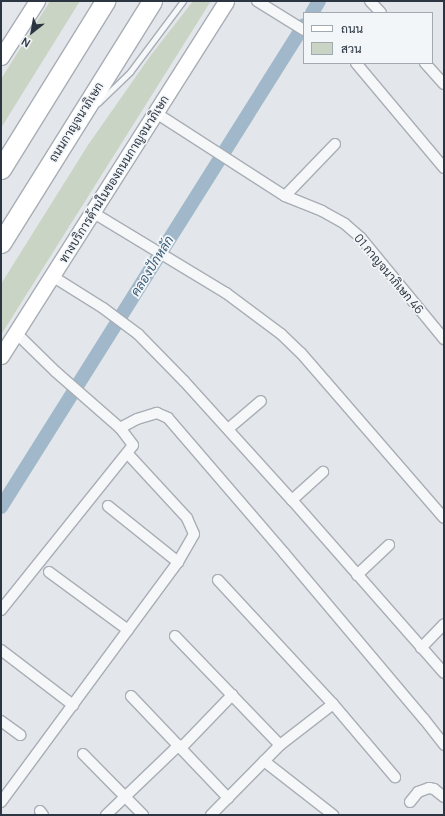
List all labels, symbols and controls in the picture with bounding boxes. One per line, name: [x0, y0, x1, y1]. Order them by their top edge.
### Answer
north arrow: [12, 12, 52, 52]
legend: [303, 12, 433, 64]
text: ถนน: [341, 20, 363, 37]
text: N: [18, 34, 33, 51]
text: สวน: [341, 40, 362, 57]
street label: ถนนกาญจนาภิเษก: [46, 79, 106, 165]
street label: ทางบริการด้านในของถนนกาญจนาภิเษก: [56, 93, 172, 265]
street label: 01 กาญจนาภิเษก 46: [351, 231, 427, 317]
water label: คลองปักหลัก: [127, 233, 177, 299]

